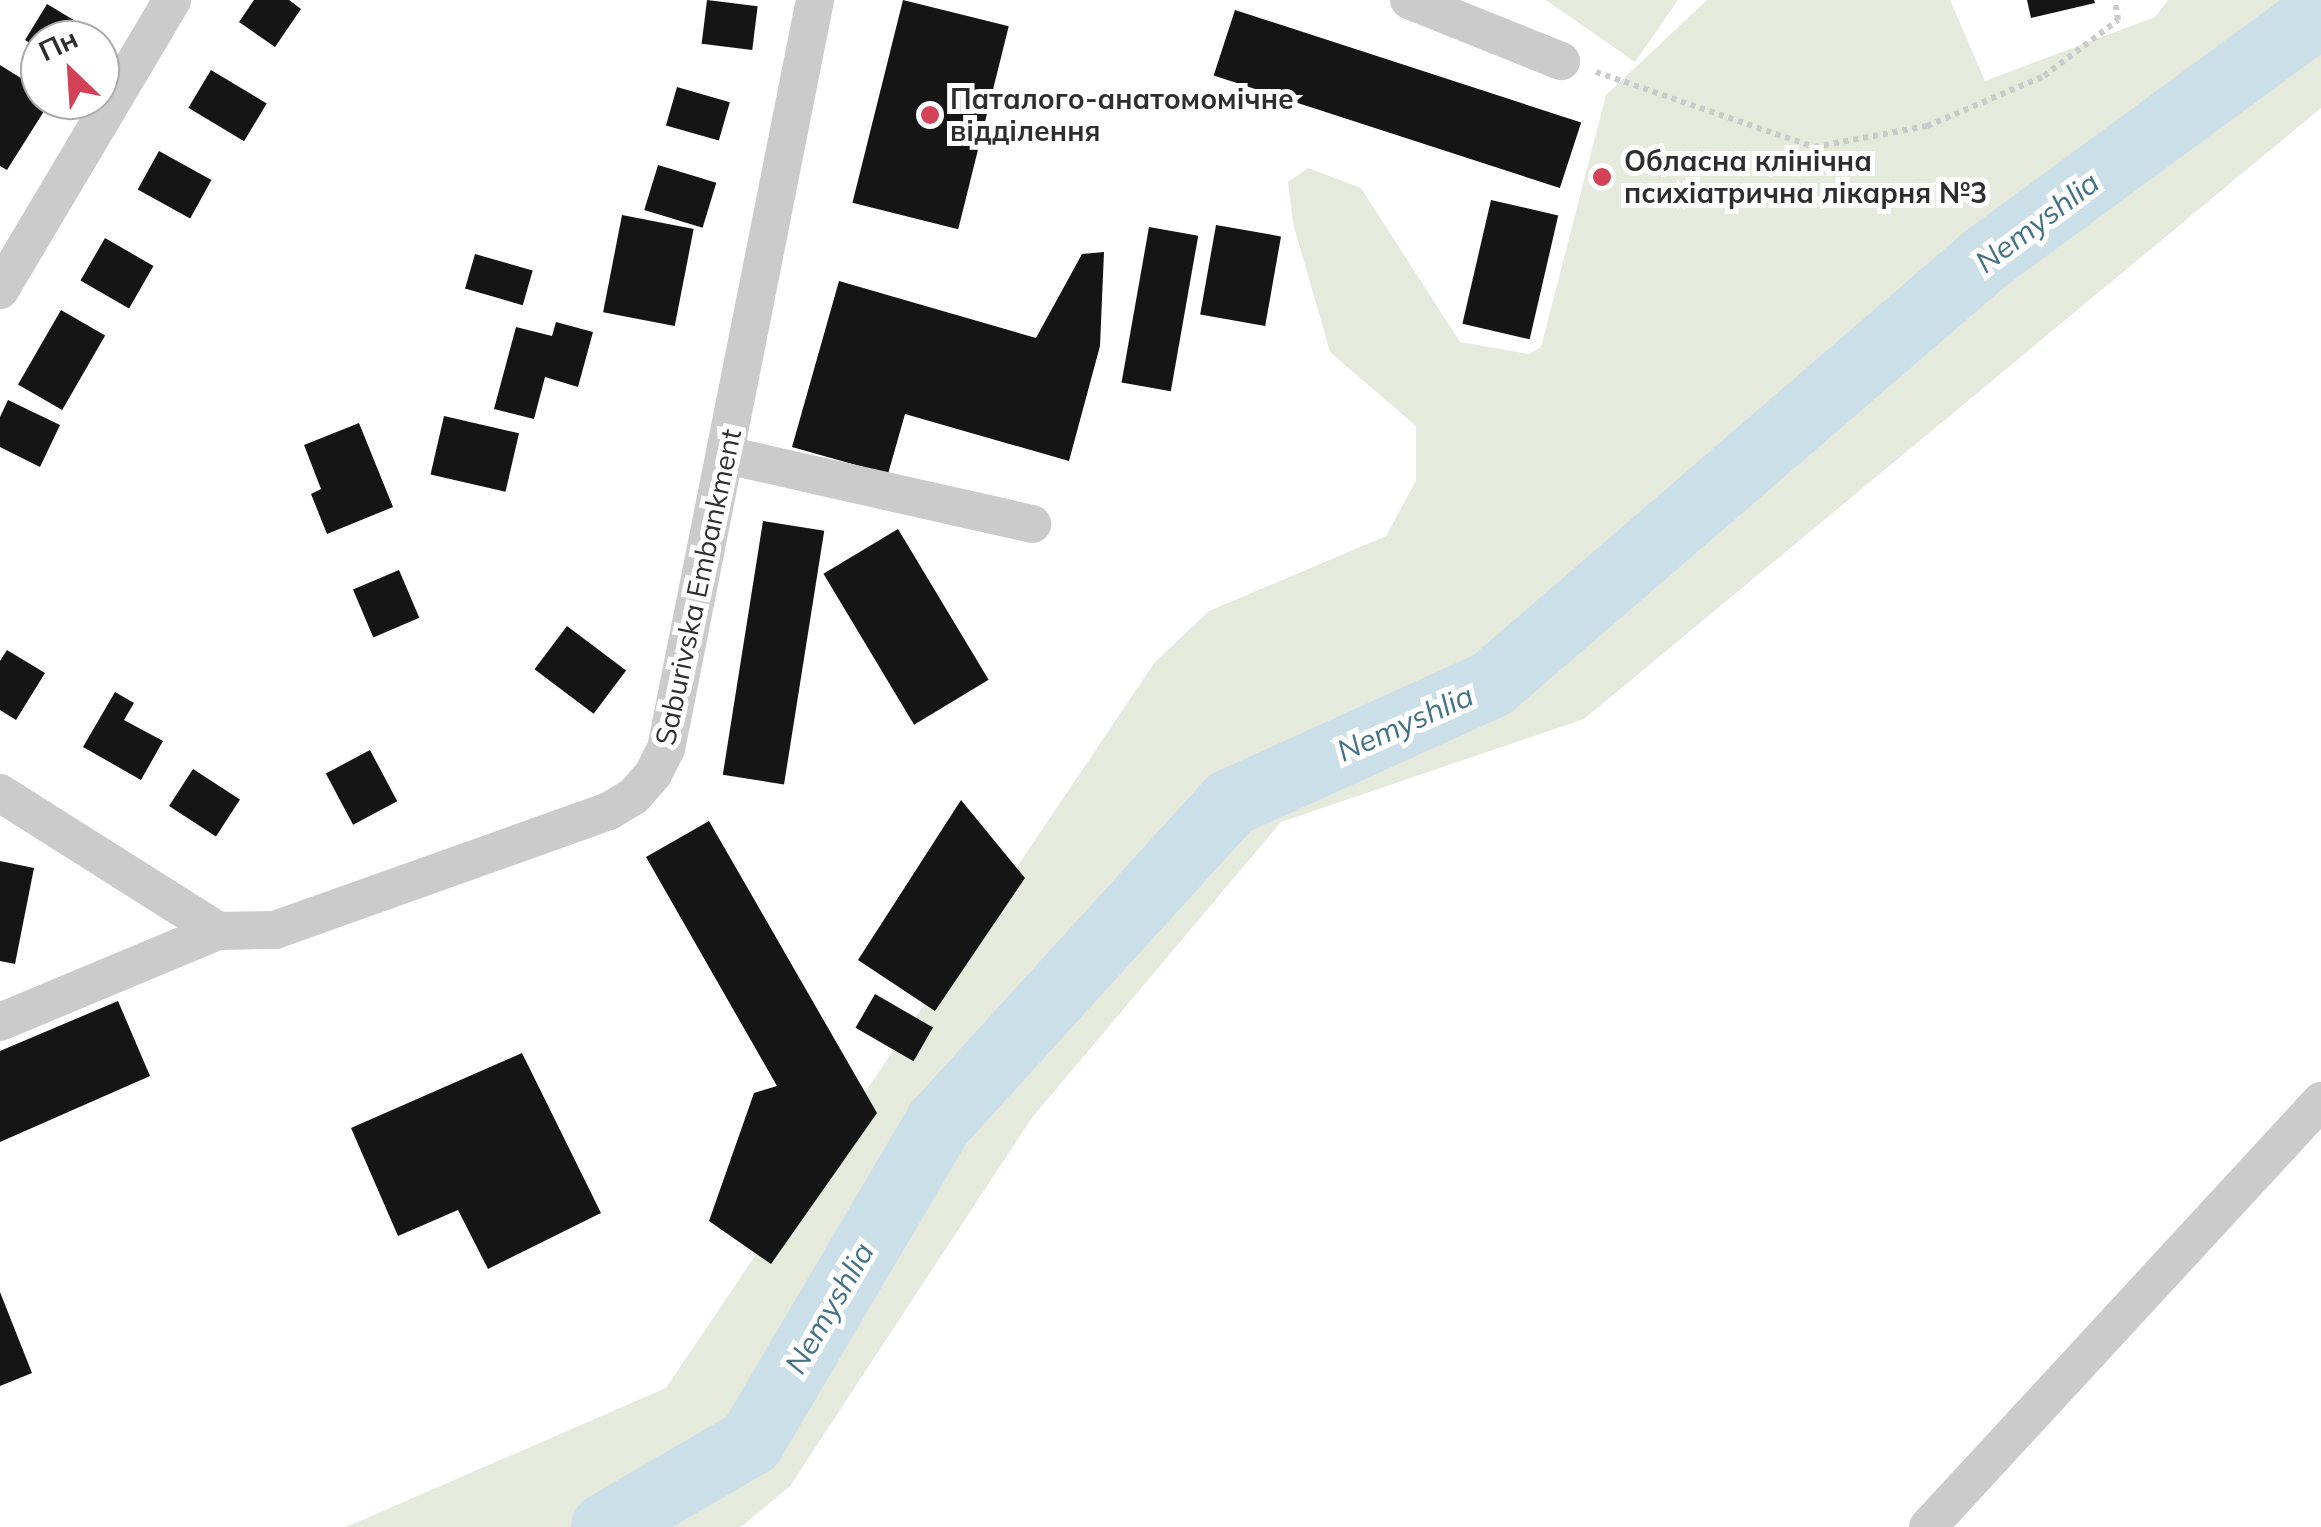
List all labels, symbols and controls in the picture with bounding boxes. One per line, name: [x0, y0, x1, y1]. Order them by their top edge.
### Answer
north arrow: [20, 20, 120, 120]
text: Пн: [33, 20, 83, 68]
place label: Паталого-анатомомічне відділення: [950, 82, 1294, 148]
marker: Паталого-анатомомічне відділення: [919, 104, 941, 126]
place label: Обласна клінічна психіатрична лікарня №3: [1624, 144, 1987, 210]
marker: Обласна клінічна психіатрична лікарня №3: [1589, 164, 1615, 190]
water label: Nemyshlia: [1968, 164, 2106, 280]
street label: Saburivska Embankment: [648, 426, 748, 748]
water label: Nemyshlia: [1331, 677, 1479, 769]
water label: Nemyshlia: [777, 1236, 881, 1380]

